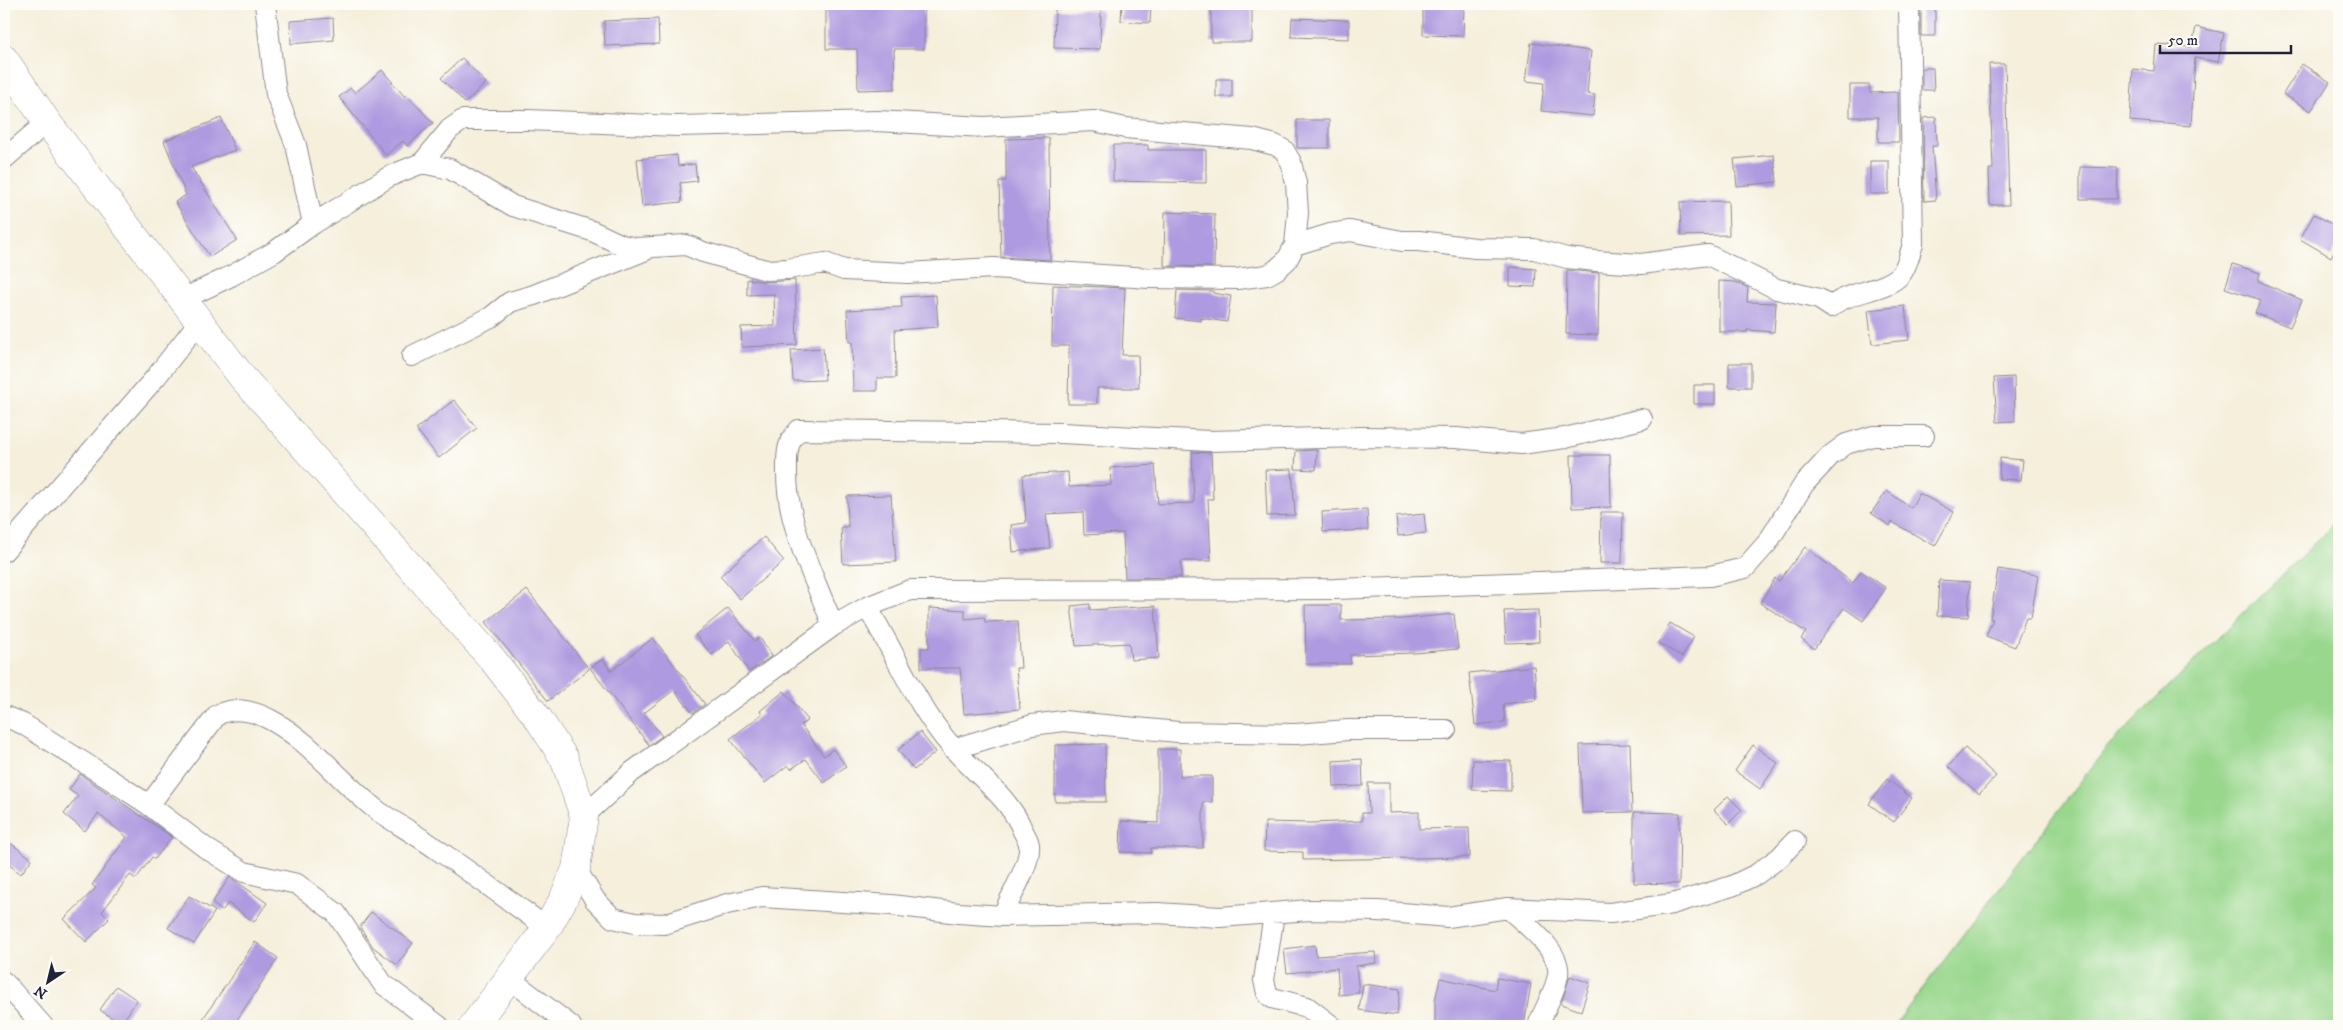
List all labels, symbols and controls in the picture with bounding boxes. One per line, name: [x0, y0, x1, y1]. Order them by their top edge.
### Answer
scale bar: [2160, 22, 2292, 54]
text: 50 m: [2168, 31, 2198, 50]
north arrow: [22, 958, 72, 1008]
text: N: [31, 981, 51, 1003]

